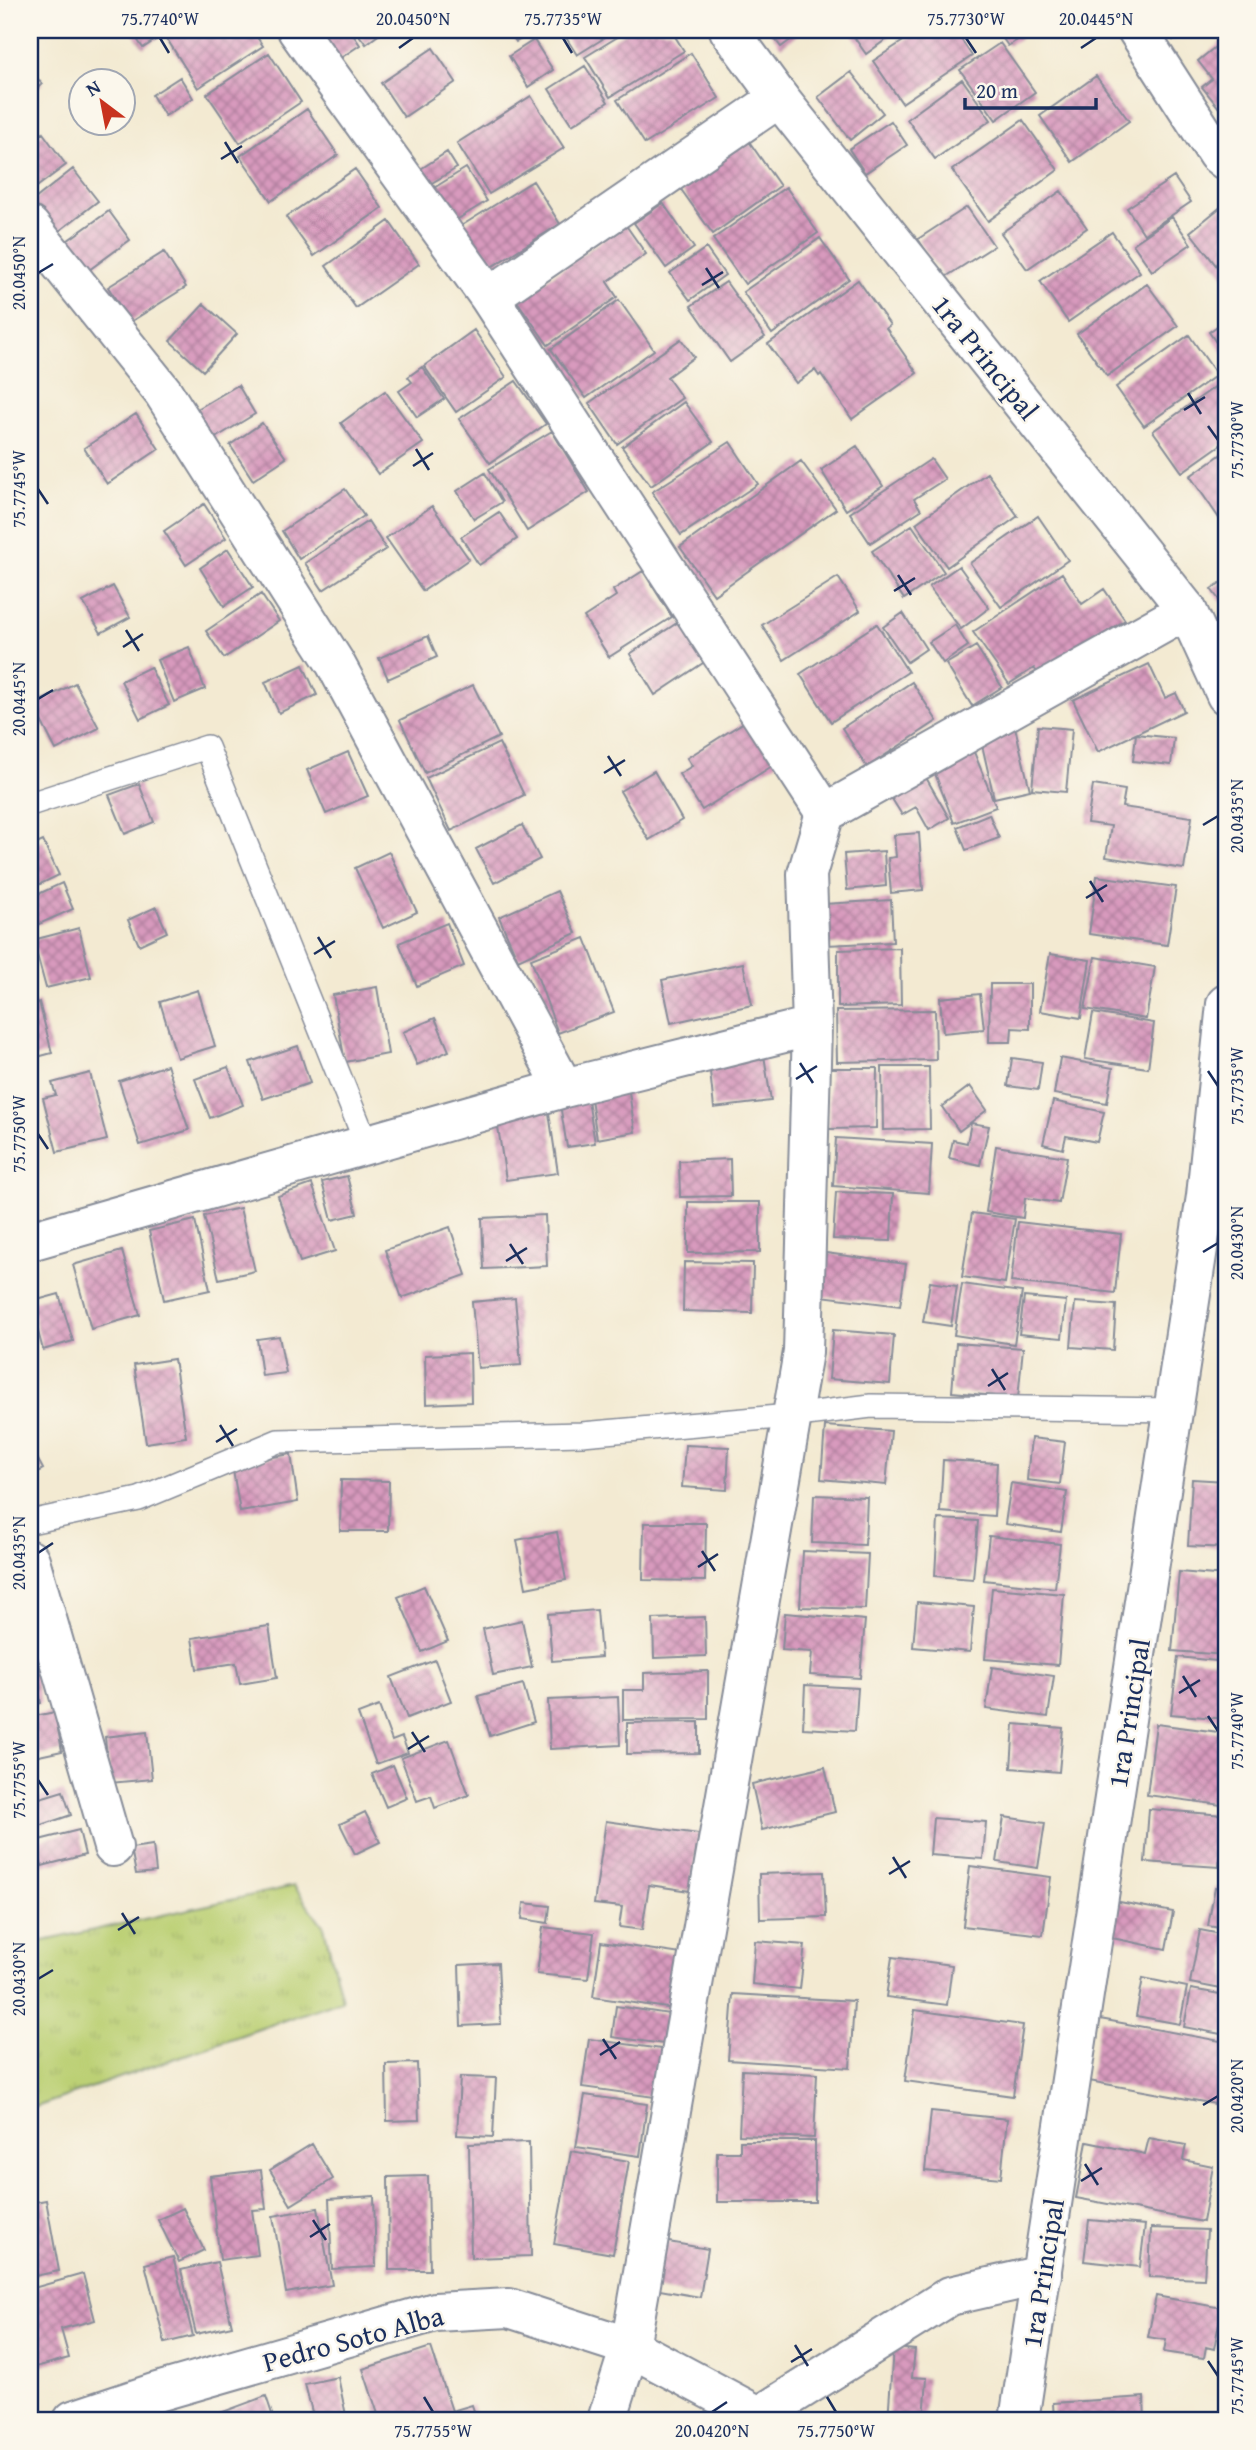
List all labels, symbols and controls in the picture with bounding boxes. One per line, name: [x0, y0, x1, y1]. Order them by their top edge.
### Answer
text: 75.7740°W: [121, 5, 200, 32]
text: 20.0450°N: [376, 5, 451, 32]
text: 75.7735°W: [524, 5, 603, 32]
text: 75.7730°W: [927, 5, 1006, 32]
text: 20.0445°N: [1059, 5, 1134, 32]
north arrow: [66, 66, 136, 136]
scale bar: [965, 66, 1097, 110]
text: N: [80, 72, 106, 103]
text: 20 m: [976, 75, 1018, 106]
text: 20.0450°N: [5, 235, 32, 310]
street label: 1ra Principal: [923, 285, 1049, 429]
text: 75.7730°W: [1223, 400, 1250, 479]
text: 75.7745°W: [5, 449, 32, 528]
text: 20.0445°N: [5, 661, 32, 736]
text: 20.0435°N: [1223, 778, 1250, 853]
text: 75.7735°W: [1223, 1046, 1250, 1125]
text: 75.7750°W: [5, 1094, 32, 1173]
text: 20.0430°N: [1223, 1205, 1250, 1280]
text: 20.0435°N: [5, 1515, 32, 1590]
street label: 1ra Principal: [1096, 1635, 1160, 1791]
text: 75.7740°W: [1223, 1691, 1250, 1770]
text: 75.7755°W: [5, 1740, 32, 1819]
text: 20.0430°N: [5, 1941, 32, 2016]
text: 20.0420°N: [1223, 2058, 1250, 2133]
street label: 1ra Principal: [1010, 2195, 1074, 2351]
street label: Pedro Soto Alba: [258, 2294, 449, 2382]
text: 75.7745°W: [1223, 2336, 1250, 2415]
text: 75.7755°W: [394, 2417, 473, 2444]
text: 20.0420°N: [675, 2417, 750, 2444]
text: 75.7750°W: [797, 2417, 876, 2444]

